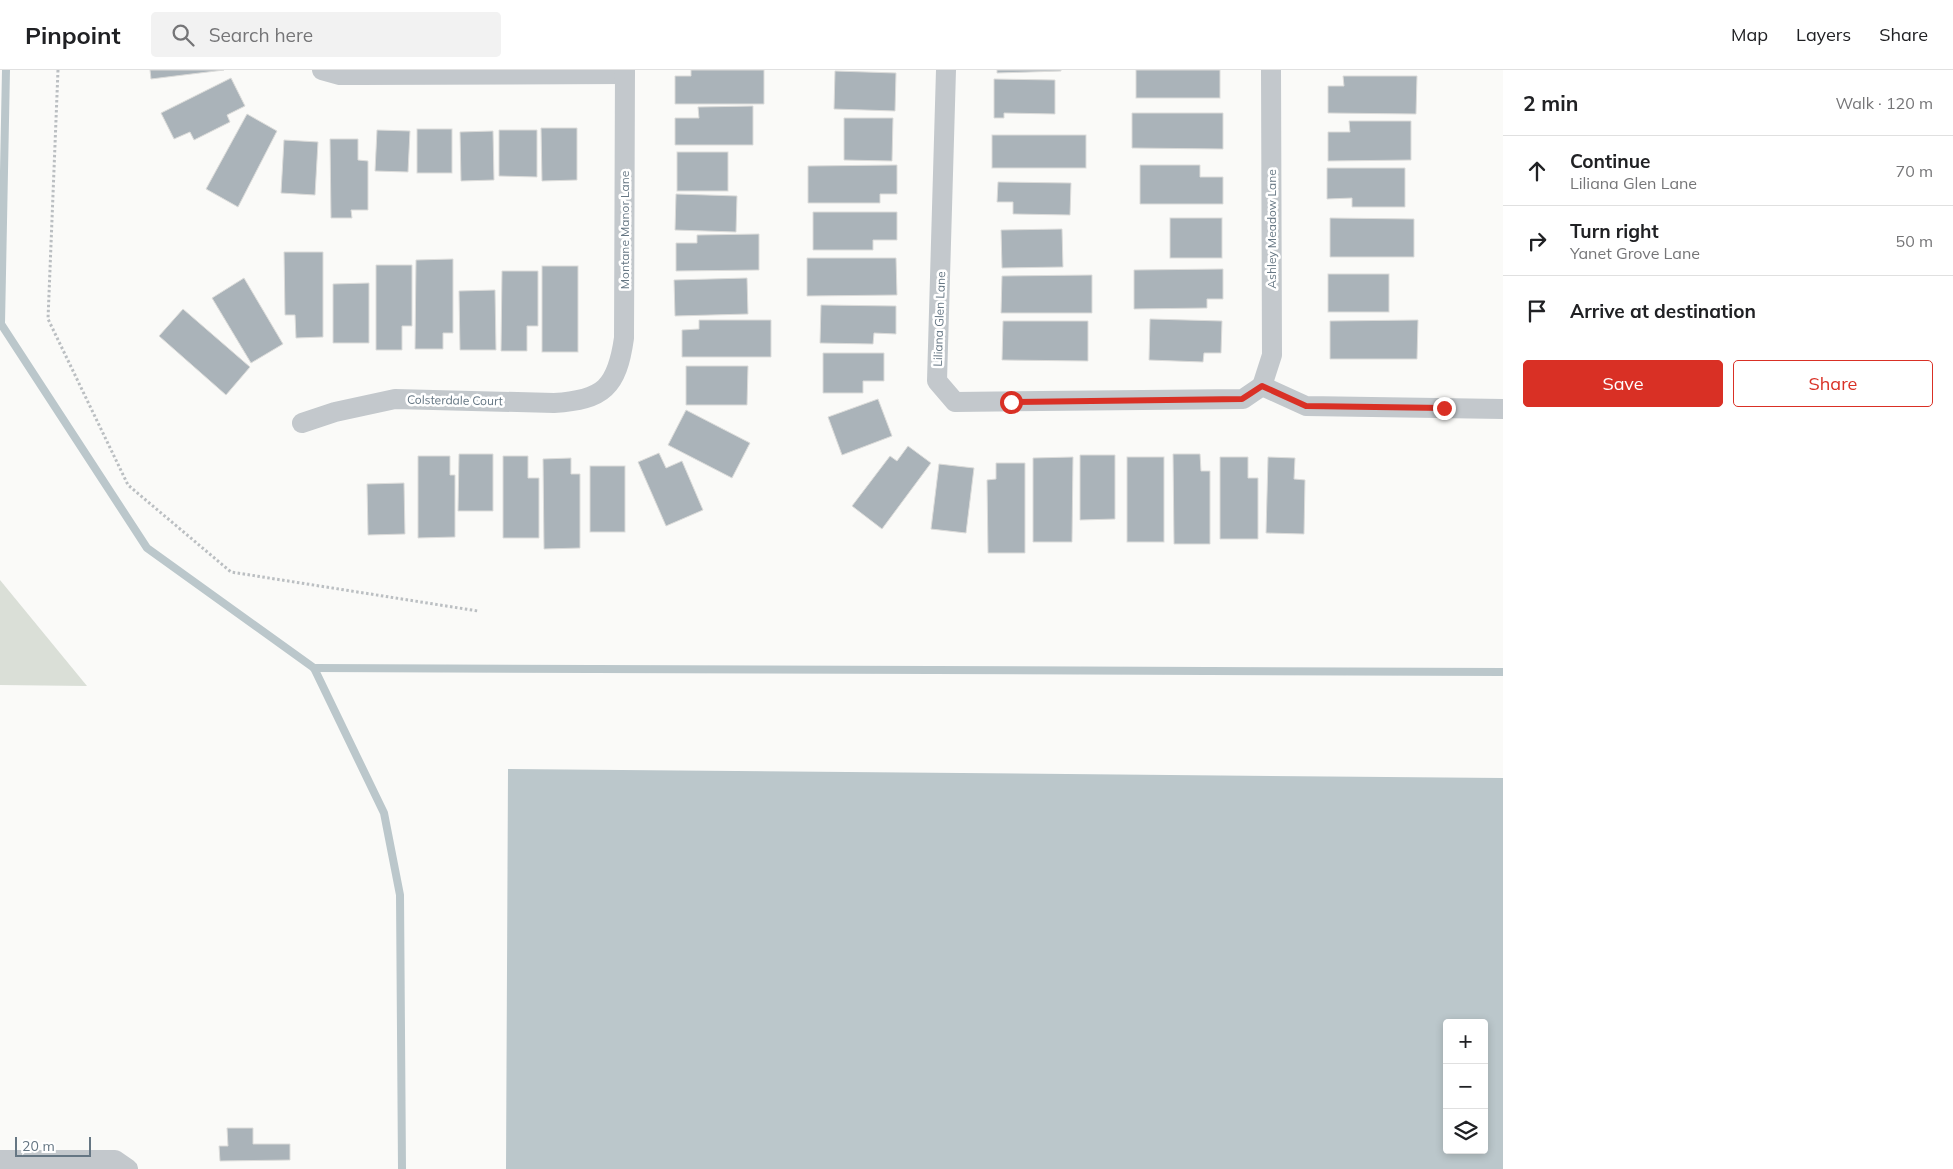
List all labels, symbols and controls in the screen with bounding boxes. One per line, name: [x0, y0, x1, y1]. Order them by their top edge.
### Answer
search box: [151, 12, 501, 57]
text: Pinpoint: [25, 20, 121, 50]
icon: search: [169, 21, 197, 49]
text: Search here: [209, 23, 313, 47]
text: Map: [1731, 23, 1768, 46]
text: Layers: [1796, 23, 1851, 46]
text: Share: [1879, 23, 1928, 46]
text: 2 min: [1523, 90, 1578, 116]
text: Walk · 120 m: [1835, 93, 1933, 113]
text: Continue: [1570, 149, 1650, 173]
icon: ahead: [1523, 157, 1551, 185]
text: 70 m: [1896, 161, 1933, 181]
street label: Ashley Meadow Lane: [1264, 169, 1279, 289]
street label: Montane Manor Lane: [617, 171, 632, 289]
text: Liliana Glen Lane: [1570, 173, 1697, 193]
text: Turn right: [1570, 219, 1659, 243]
icon: right: [1523, 227, 1551, 255]
text: 50 m: [1896, 231, 1933, 251]
text: Yanet Grove Lane: [1570, 243, 1700, 263]
street label: Liliana Glen Lane: [930, 271, 948, 367]
icon: arrive: [1523, 297, 1551, 325]
text: Arrive at destination: [1570, 299, 1756, 323]
button: Save: [1523, 360, 1723, 407]
button: Share: [1733, 360, 1933, 407]
route start: [1000, 391, 1023, 414]
street label: Colsterdale Court: [407, 392, 503, 408]
route end: [1433, 397, 1456, 420]
map controls: [1443, 1019, 1488, 1154]
button: +: [1443, 1019, 1488, 1064]
button: −: [1443, 1064, 1488, 1109]
button: layers: [1443, 1109, 1488, 1154]
scale bar: [15, 1134, 91, 1157]
text: 20 m: [22, 1137, 55, 1155]

